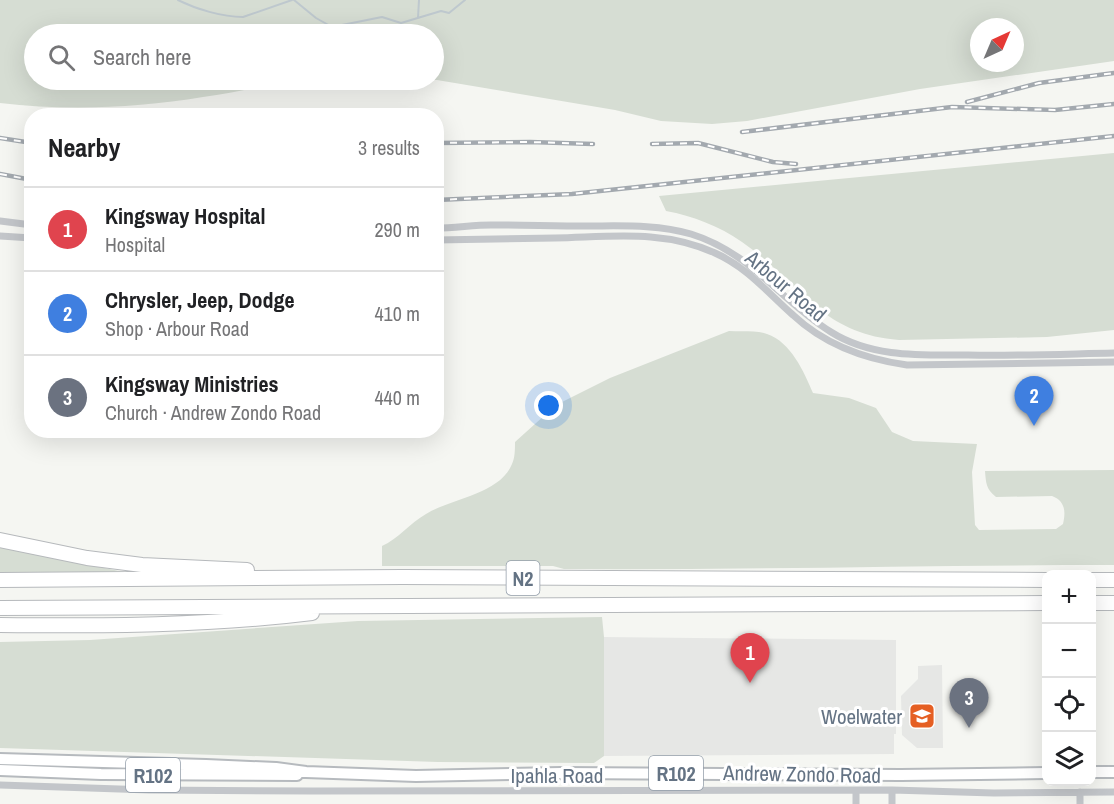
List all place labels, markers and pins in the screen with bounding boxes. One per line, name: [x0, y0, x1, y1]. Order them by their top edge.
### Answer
pin: 2: [1014, 376, 1054, 426]
pin: 1: [730, 634, 770, 683]
pin: 3: [950, 678, 988, 728]
school or university icon: Woelwater: [907, 701, 937, 731]
place label: Woelwater: [821, 702, 902, 731]

